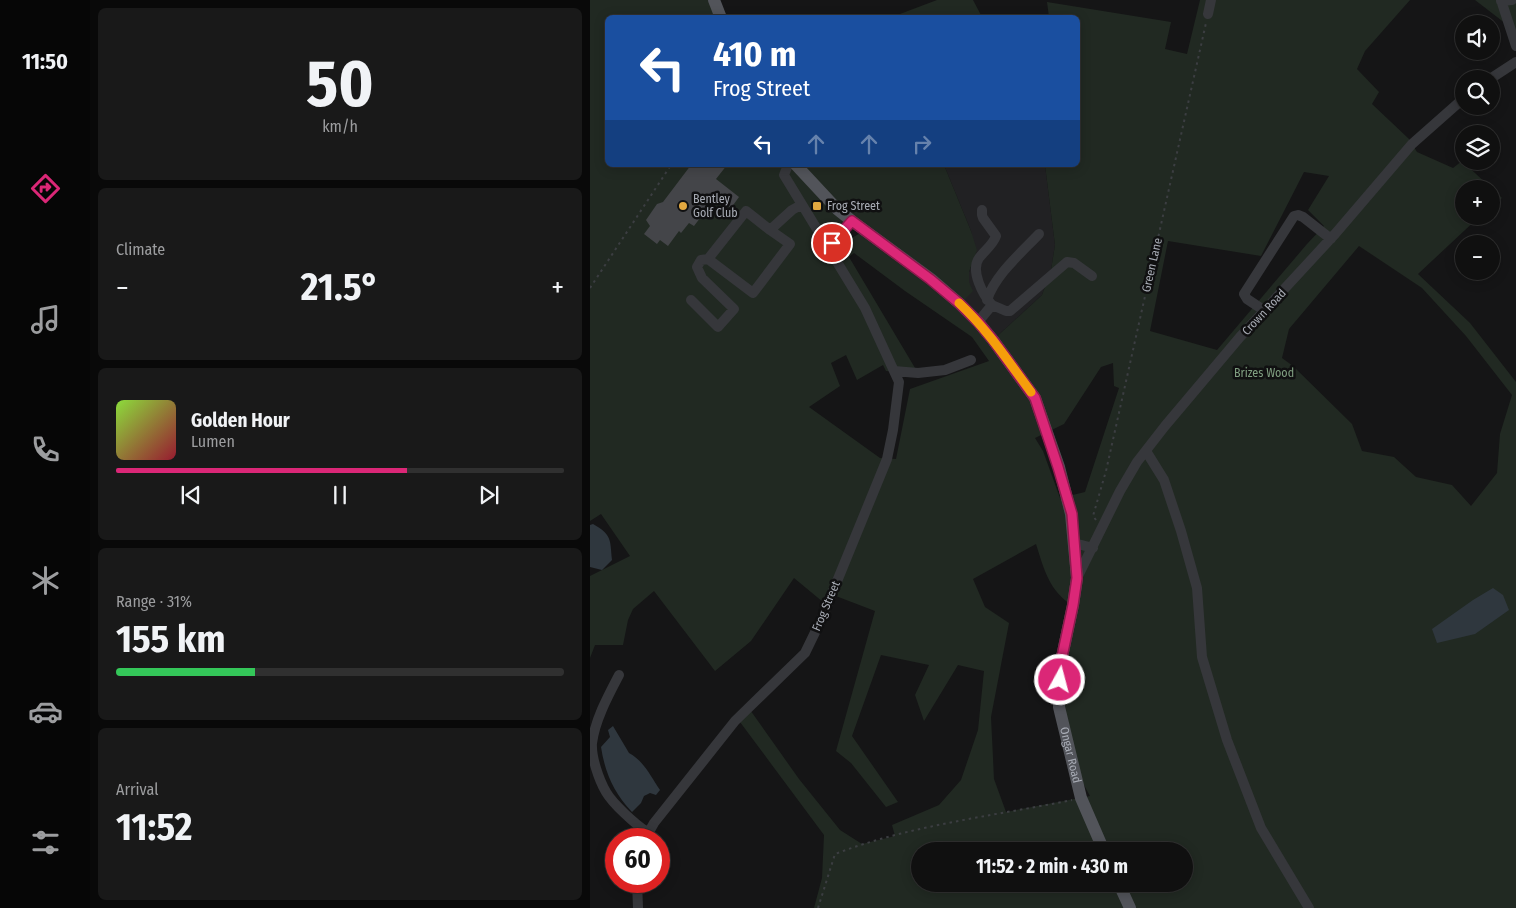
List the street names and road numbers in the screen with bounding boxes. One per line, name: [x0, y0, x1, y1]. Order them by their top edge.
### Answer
street label: Green Lane: [1139, 237, 1165, 293]
street label: Crown Road: [1239, 286, 1289, 338]
street label: Frog Street: [809, 579, 843, 633]
street label: Ongar Road: [1057, 726, 1084, 784]

